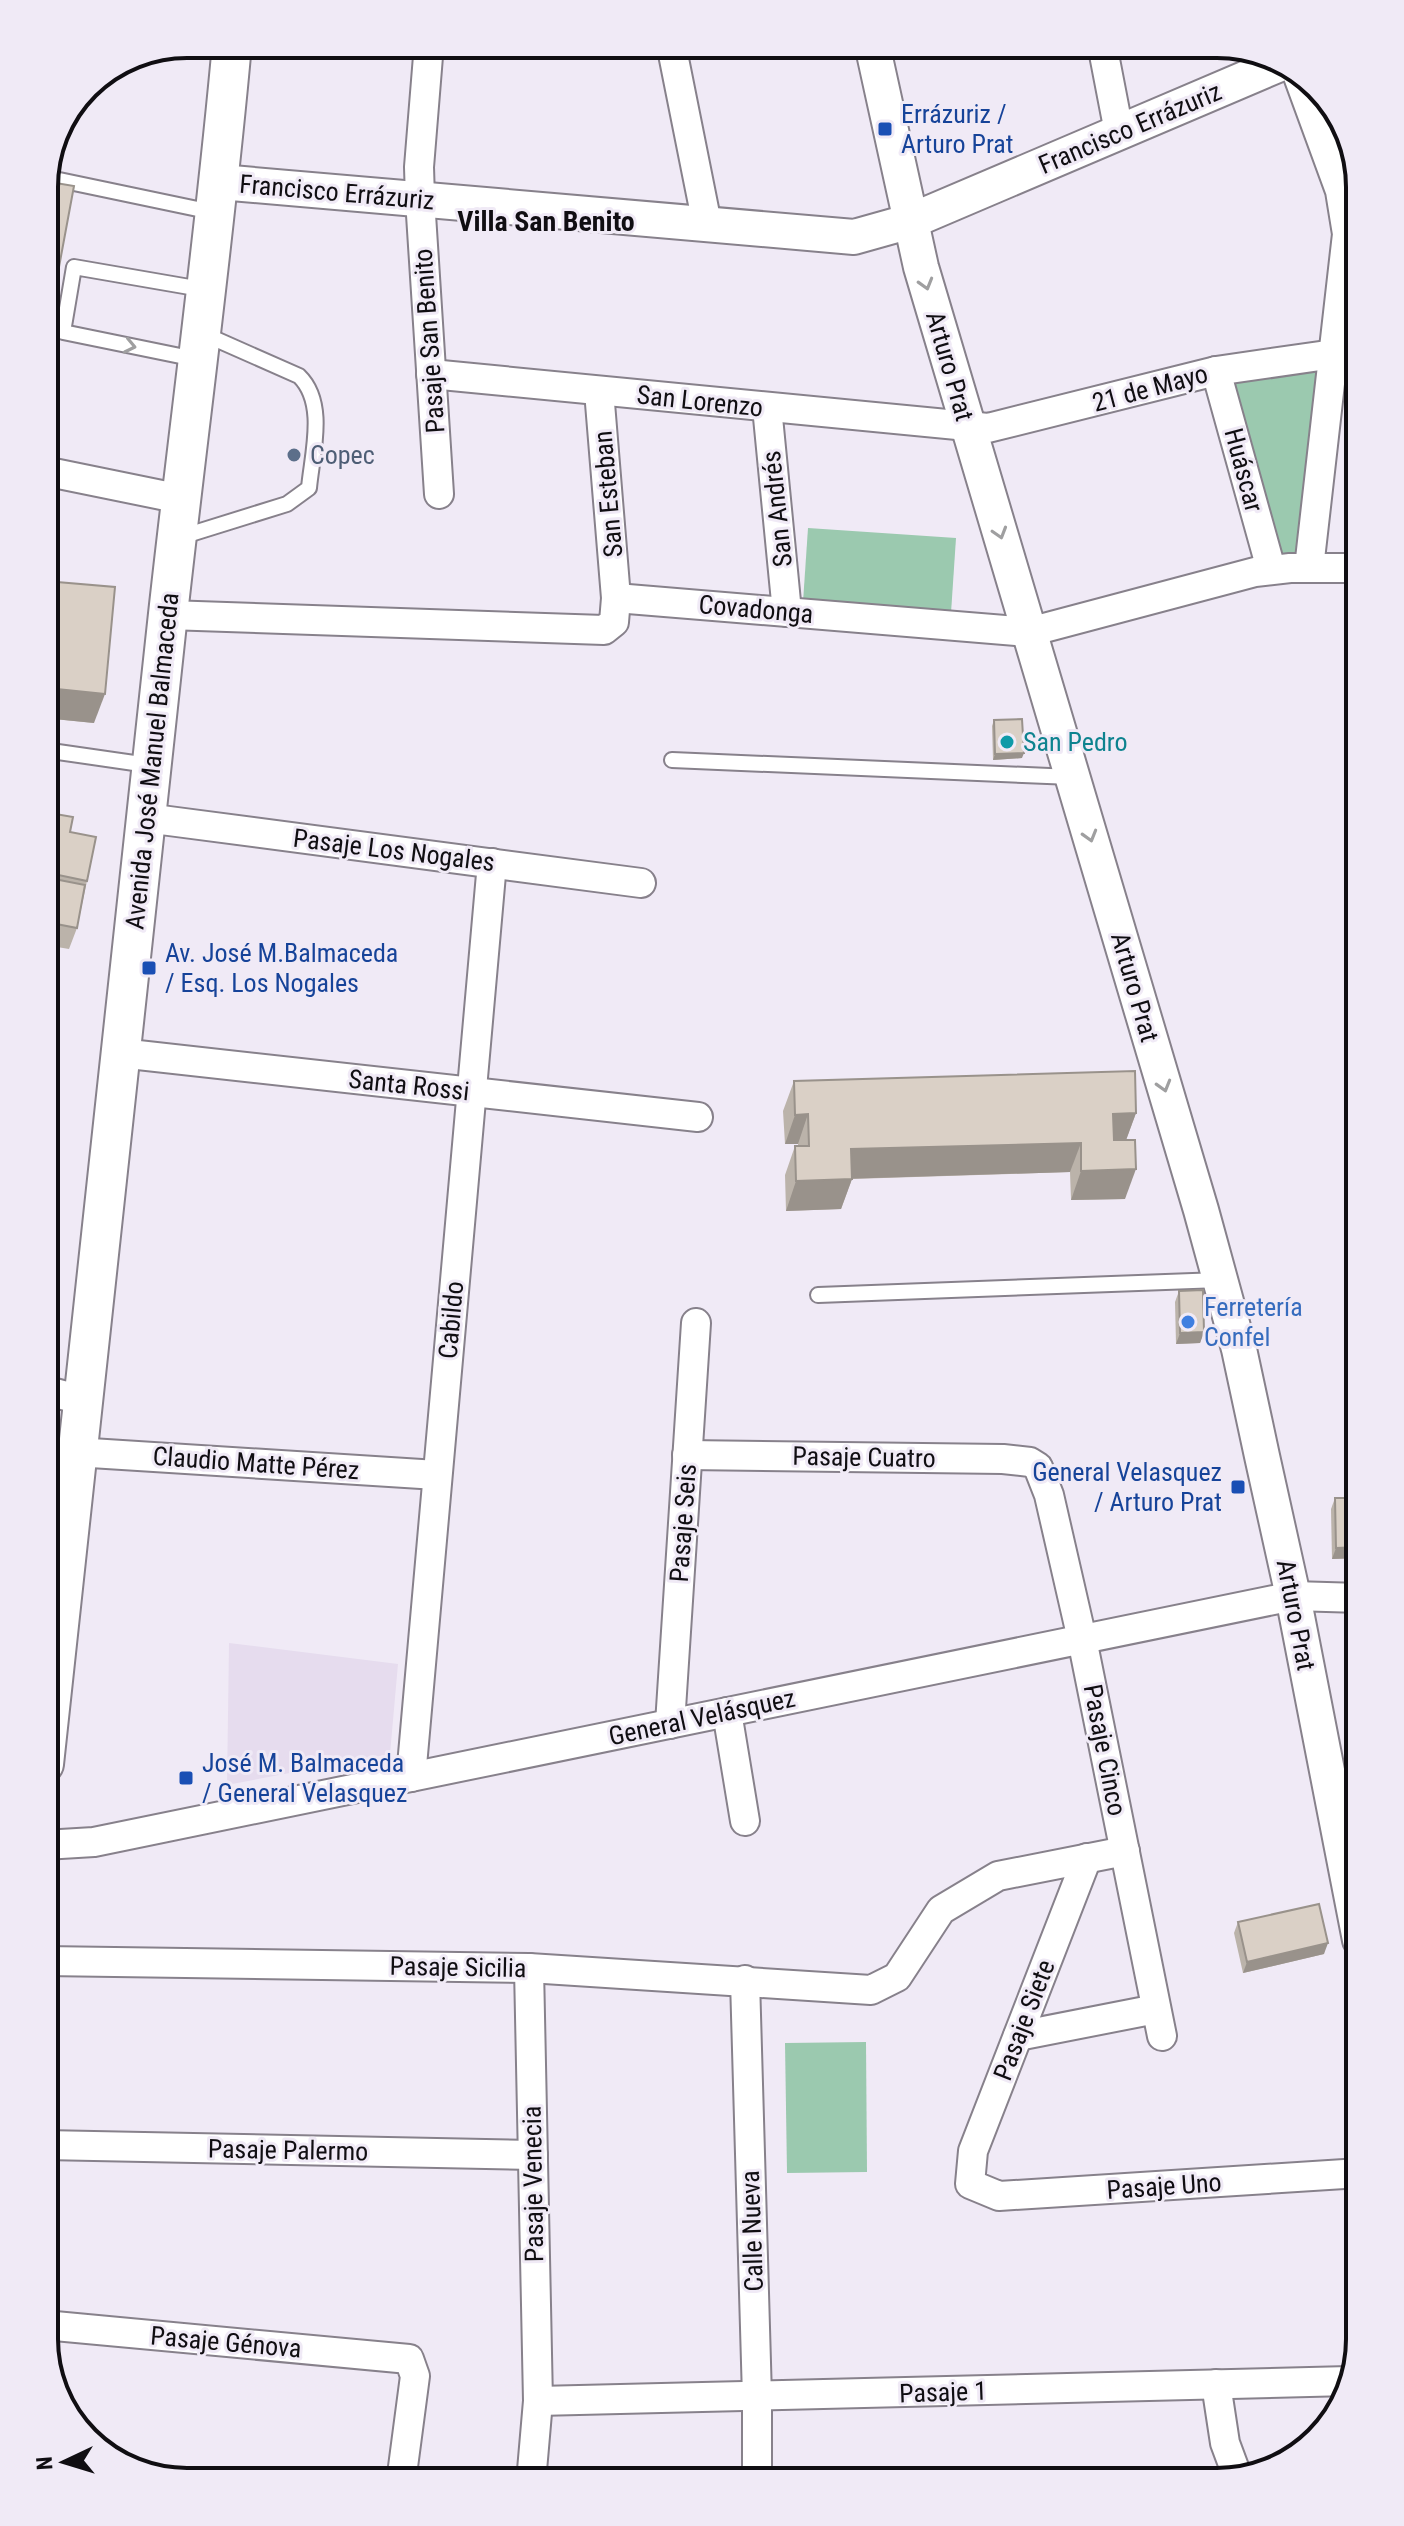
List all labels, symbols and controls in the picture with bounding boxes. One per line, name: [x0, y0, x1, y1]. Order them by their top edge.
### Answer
street label: Francisco Errázuriz: [1034, 76, 1226, 180]
place label: Errázuriz / Arturo Prat: [901, 99, 1013, 159]
marker: Errázuriz / Arturo Prat: [876, 120, 894, 138]
street label: Francisco Errázuriz: [238, 169, 436, 215]
district label: Villa San Benito: [457, 205, 635, 238]
street label: Pasaje San Benito: [408, 248, 450, 434]
one-way arrow: [917, 277, 933, 291]
street label: Arturo Prat: [920, 308, 980, 424]
one-way arrow: [124, 336, 137, 353]
street label: 21 de Mayo: [1089, 358, 1211, 418]
street label: San Lorenzo: [635, 379, 765, 423]
street label: Huáscar: [1218, 425, 1270, 515]
street label: San Esteban: [588, 429, 628, 559]
place label: Copec: [310, 440, 375, 470]
marker: Copec: [285, 446, 303, 464]
street label: San Andrés: [756, 449, 798, 569]
one-way arrow: [991, 526, 1007, 540]
street label: Covadonga: [698, 589, 814, 629]
street label: Avenida José Manuel Balmaceda: [119, 591, 185, 931]
place label: San Pedro: [1023, 727, 1128, 757]
marker: San Pedro: [998, 733, 1016, 751]
street label: Pasaje Los Nogales: [292, 823, 496, 877]
one-way arrow: [1081, 829, 1097, 843]
street label: Arturo Prat: [1105, 929, 1165, 1045]
place label: Av. José M.Balmaceda / Esq. Los Nogales: [165, 938, 398, 998]
marker: Av. José M.Balmaceda / Esq. Los Nogales: [140, 959, 158, 977]
street label: Santa Rossi: [347, 1064, 471, 1106]
one-way arrow: [1155, 1078, 1171, 1092]
street label: Cabildo: [433, 1280, 469, 1360]
place label: Ferretería Confel: [1204, 1292, 1303, 1352]
marker: Ferretería Confel: [1179, 1313, 1197, 1331]
street label: Claudio Matte Pérez: [152, 1441, 360, 1485]
street label: Pasaje Cuatro: [792, 1441, 936, 1473]
place label: General Velasquez / Arturo Prat: [1032, 1457, 1222, 1517]
street label: Pasaje Seis: [664, 1463, 702, 1583]
marker: General Velasquez / Arturo Prat: [1229, 1478, 1247, 1496]
street label: Arturo Prat: [1271, 1557, 1321, 1673]
street label: Pasaje Cinco: [1078, 1682, 1132, 1818]
street label: General Velásquez: [606, 1683, 798, 1751]
place label: José M. Balmaceda / General Velasquez: [202, 1748, 407, 1808]
marker: José M. Balmaceda / General Velasquez: [177, 1769, 195, 1787]
street label: Pasaje Sicilia: [389, 1951, 527, 1983]
street label: Pasaje Siete: [987, 1956, 1061, 2084]
street label: Pasaje Venecia: [517, 2106, 549, 2262]
street label: Pasaje Palermo: [208, 2134, 368, 2166]
street label: Pasaje Uno: [1105, 2167, 1223, 2205]
street label: Calle Nueva: [735, 2170, 769, 2292]
street label: Pasaje Génova: [149, 2320, 303, 2364]
street label: Pasaje 1: [899, 2375, 987, 2409]
north arrow: [24, 2422, 104, 2502]
text: N: [32, 2456, 57, 2471]

